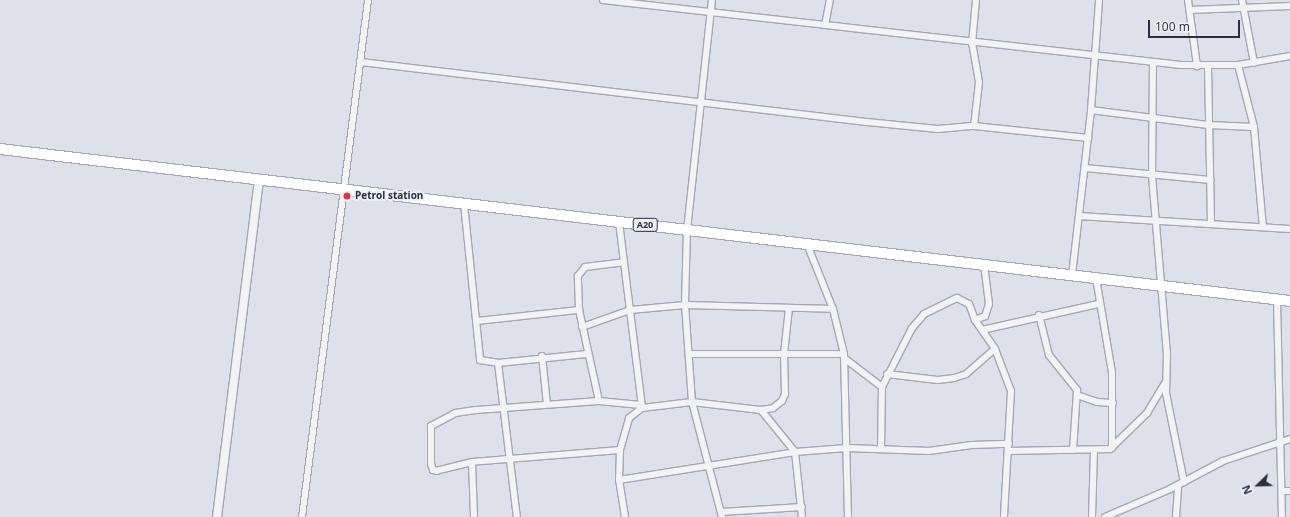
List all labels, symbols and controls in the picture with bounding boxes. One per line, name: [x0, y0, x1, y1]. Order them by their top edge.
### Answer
scale bar: [1150, 12, 1242, 38]
text: 100 m: [1155, 18, 1190, 35]
place label: Petrol station: [355, 190, 423, 202]
marker: Petrol station: [342, 191, 352, 201]
road number: A20: [632, 218, 658, 232]
north arrow: [1238, 465, 1278, 505]
text: N: [1238, 483, 1255, 497]

